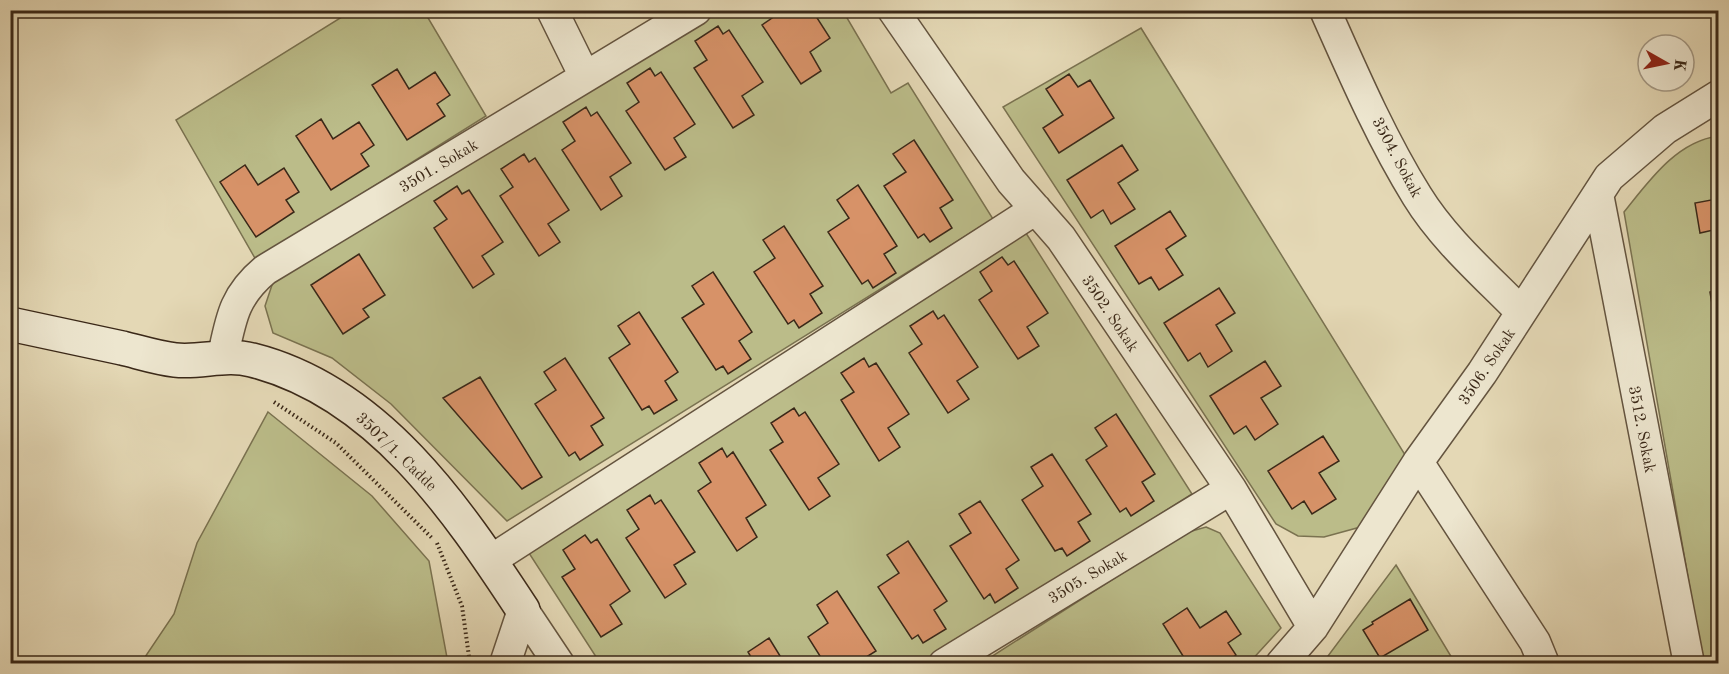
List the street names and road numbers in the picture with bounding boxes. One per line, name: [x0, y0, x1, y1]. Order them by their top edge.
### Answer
street label: 3504. Sokak: [1368, 115, 1424, 201]
street label: 3501. Sokak: [397, 137, 481, 196]
street label: 3502. Sokak: [1078, 273, 1141, 355]
street label: 3506. Sokak: [1456, 326, 1519, 408]
street label: 3512. Sokak: [1625, 384, 1657, 474]
street label: 3507/1. Cadde: [352, 410, 439, 495]
street label: 3505. Sokak: [1046, 548, 1130, 607]

